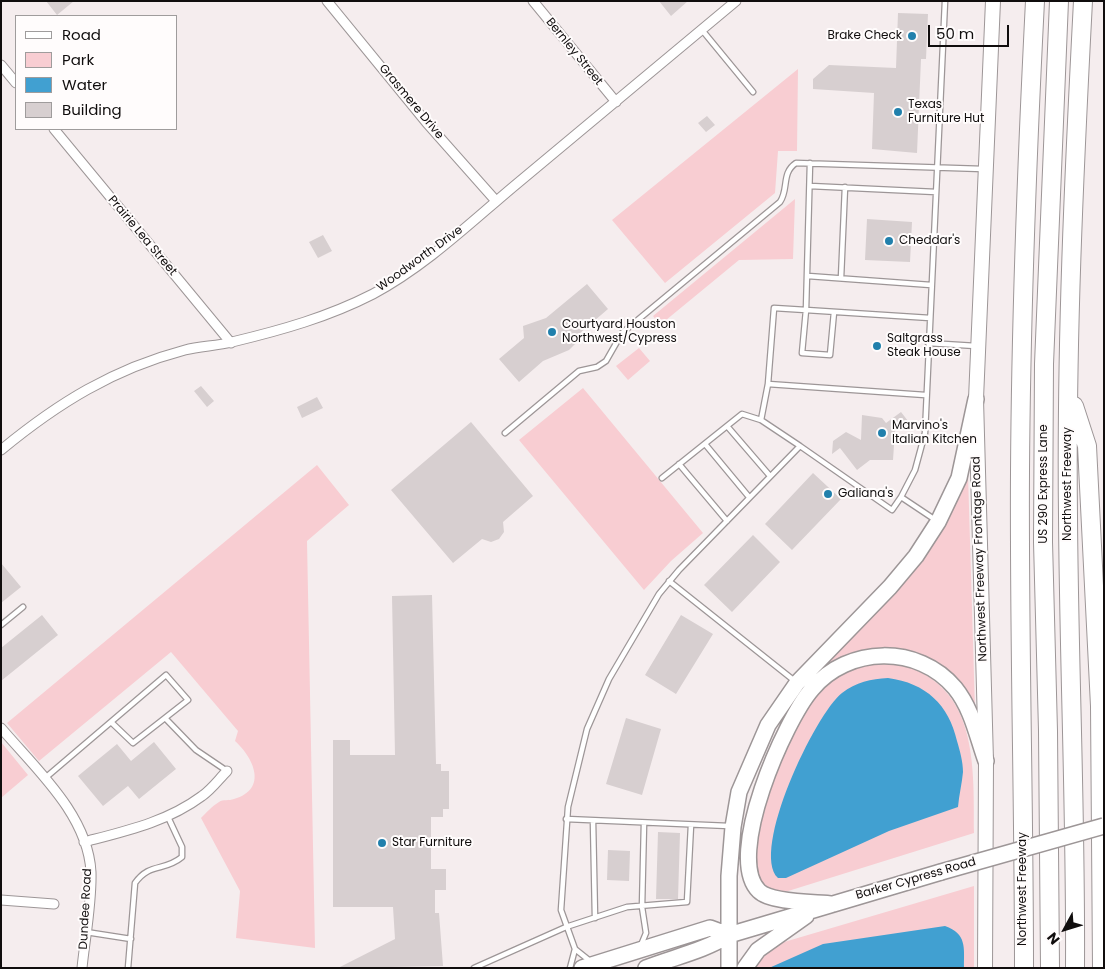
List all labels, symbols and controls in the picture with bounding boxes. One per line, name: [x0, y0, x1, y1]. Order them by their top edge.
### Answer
legend: [15, 15, 178, 130]
street label: Bernley Street: [542, 15, 606, 89]
scale bar: [930, 15, 1011, 47]
text: 50 m: [936, 23, 974, 44]
text: Road: [62, 24, 101, 45]
place label: Brake Check: [827, 29, 902, 43]
marker: Brake Check: [906, 30, 918, 42]
text: Park: [62, 49, 94, 70]
street label: Grasmere Drive: [376, 62, 446, 142]
text: Water: [62, 74, 107, 95]
place label: Texas Furniture Hut: [908, 98, 984, 126]
text: Building: [62, 99, 122, 120]
marker: Texas Furniture Hut: [892, 106, 904, 118]
street label: Prairie Lea Street: [104, 193, 180, 279]
street label: Woodworth Drive: [374, 223, 466, 295]
place label: Cheddar's: [899, 234, 960, 248]
marker: Cheddar's: [883, 235, 895, 247]
place label: Courtyard Houston Northwest/Cypress: [562, 318, 677, 346]
marker: Courtyard Houston Northwest/Cypress: [546, 326, 558, 338]
place label: Saltgrass Steak House: [887, 332, 961, 360]
marker: Saltgrass Steak House: [871, 340, 883, 352]
place label: Marvino's Italian Kitchen: [892, 419, 977, 447]
street label: US 290 Express Lane: [1037, 424, 1051, 544]
marker: Marvino's Italian Kitchen: [876, 427, 888, 439]
street label: Northwest Freeway: [1061, 427, 1075, 541]
street label: Northwest Freeway Frontage Road: [969, 456, 991, 662]
place label: Galiana's: [838, 487, 893, 501]
marker: Galiana's: [822, 488, 834, 500]
street label: Northwest Freeway: [1016, 832, 1030, 946]
place label: Star Furniture: [392, 836, 472, 850]
marker: Star Furniture: [376, 837, 388, 849]
street label: Barker Cypress Road: [854, 855, 978, 903]
street label: Dundee Road: [77, 868, 95, 950]
north arrow: [1040, 904, 1090, 954]
text: N: [1042, 928, 1064, 949]

